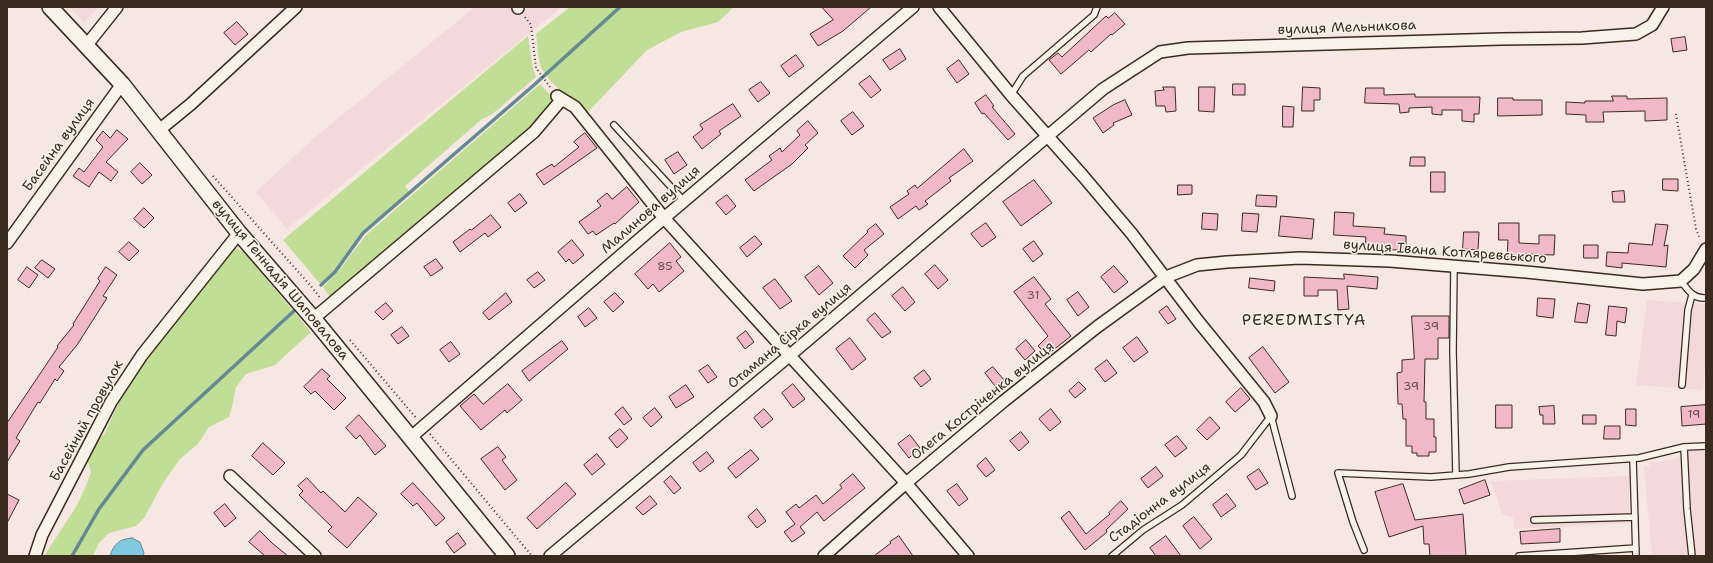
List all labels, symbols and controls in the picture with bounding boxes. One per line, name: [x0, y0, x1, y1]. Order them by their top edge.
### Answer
street label: вулиця Мельникова: [1277, 17, 1417, 39]
street label: Басейна вулиця: [19, 95, 99, 195]
street label: Малинова вулиця: [598, 162, 704, 258]
street label: вулиця Геннадія Шаповалова: [208, 196, 352, 364]
street label: вулиця Івана Котляревського: [1343, 237, 1547, 267]
house number: 85: [657, 260, 673, 274]
street label: Отамана Сірка вулиця: [725, 279, 855, 393]
house number: 31: [1027, 289, 1039, 303]
district label: PEREDMISTYA: [1242, 311, 1366, 331]
house number: 39: [1423, 320, 1439, 334]
street label: Олега Костріченка вулиця: [908, 338, 1058, 464]
street label: Басейний провулок: [47, 357, 127, 485]
house number: 39: [1403, 380, 1419, 394]
house number: 19: [1688, 408, 1700, 422]
street label: Стадіонна вулиця: [1106, 459, 1214, 547]

